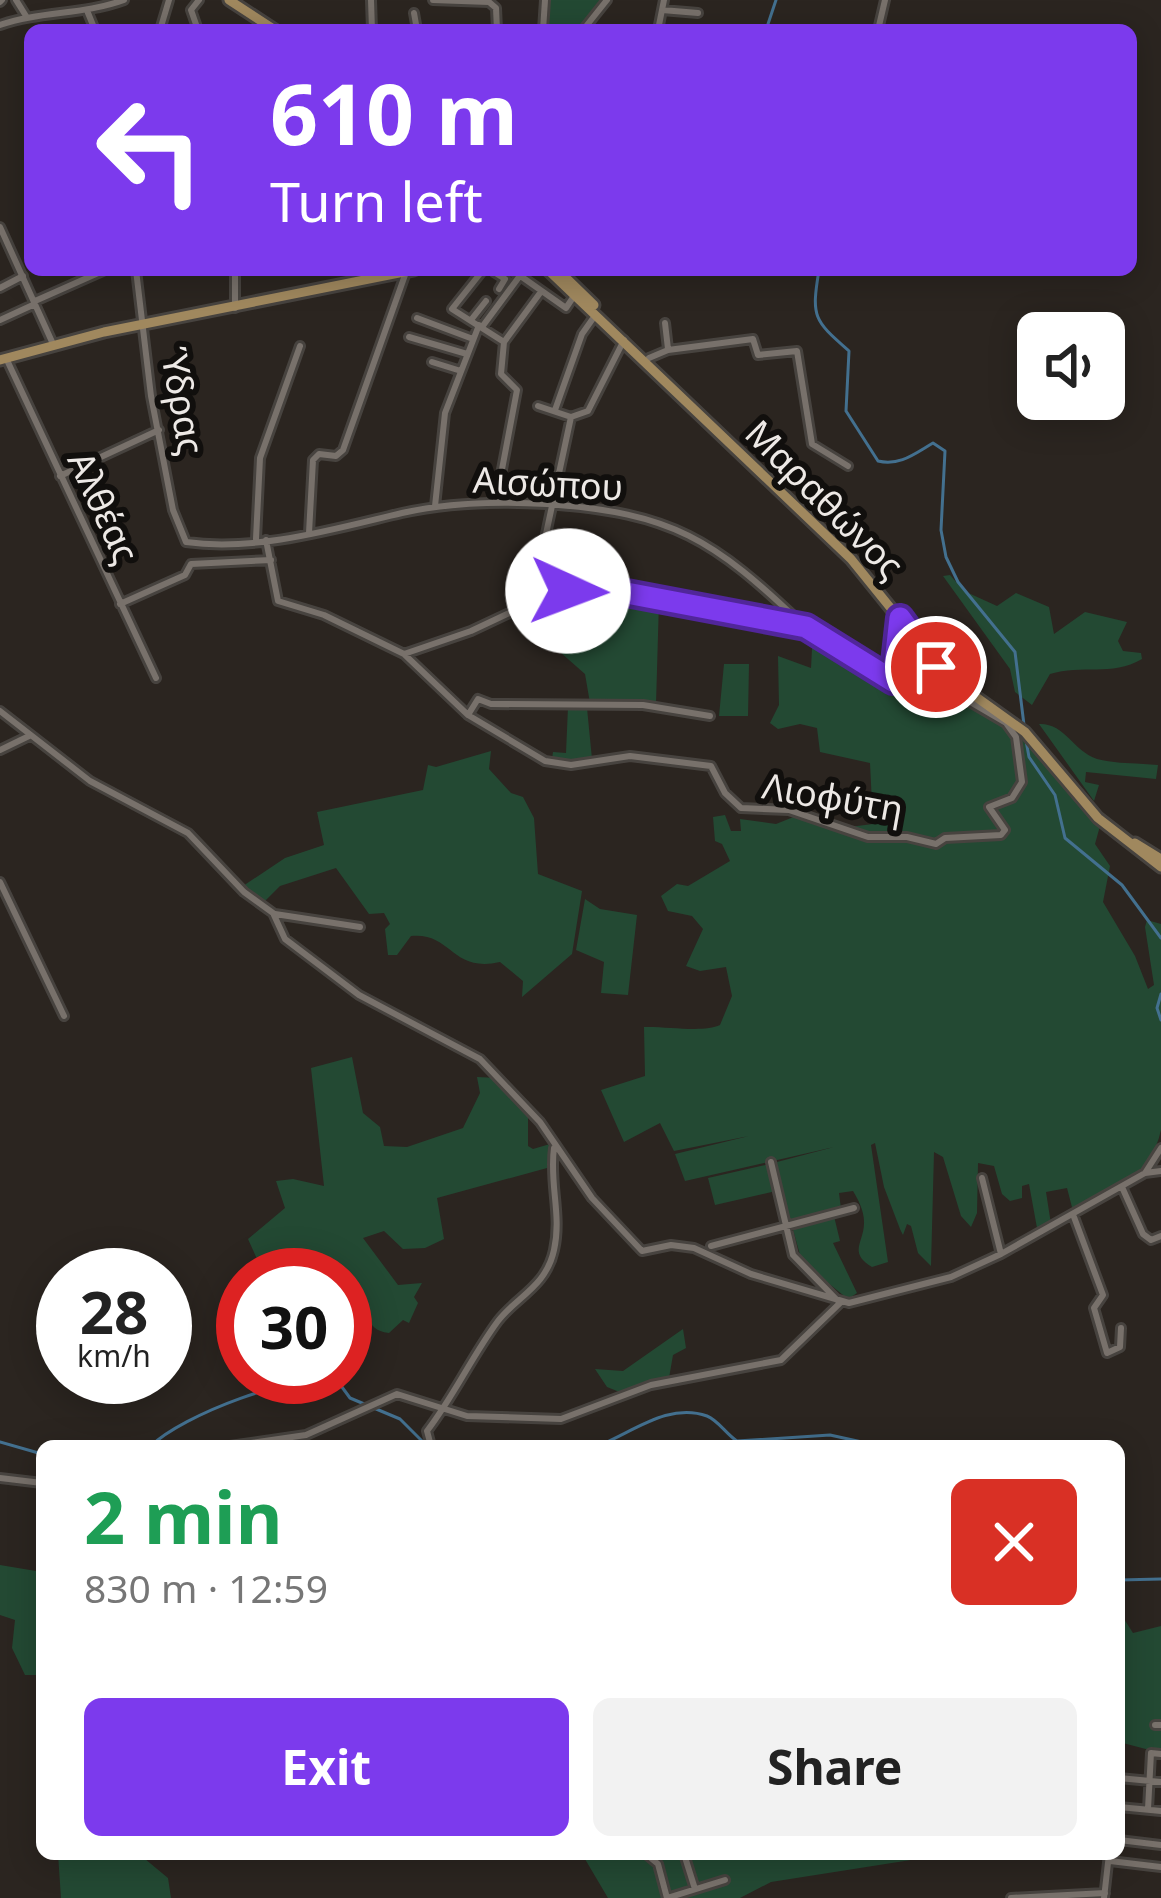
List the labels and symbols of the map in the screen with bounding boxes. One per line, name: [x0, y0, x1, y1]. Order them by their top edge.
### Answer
street label: Ύδρας: [149, 343, 217, 459]
street label: Μαραθώνος: [735, 409, 915, 589]
street label: Αλθέας: [57, 443, 151, 571]
street label: Αισώπου: [472, 455, 624, 511]
position arrow: [505, 528, 631, 654]
pin: [885, 616, 987, 718]
street label: Λιοφύτη: [759, 761, 907, 833]
speed limit sign: 30: [216, 1248, 372, 1404]

